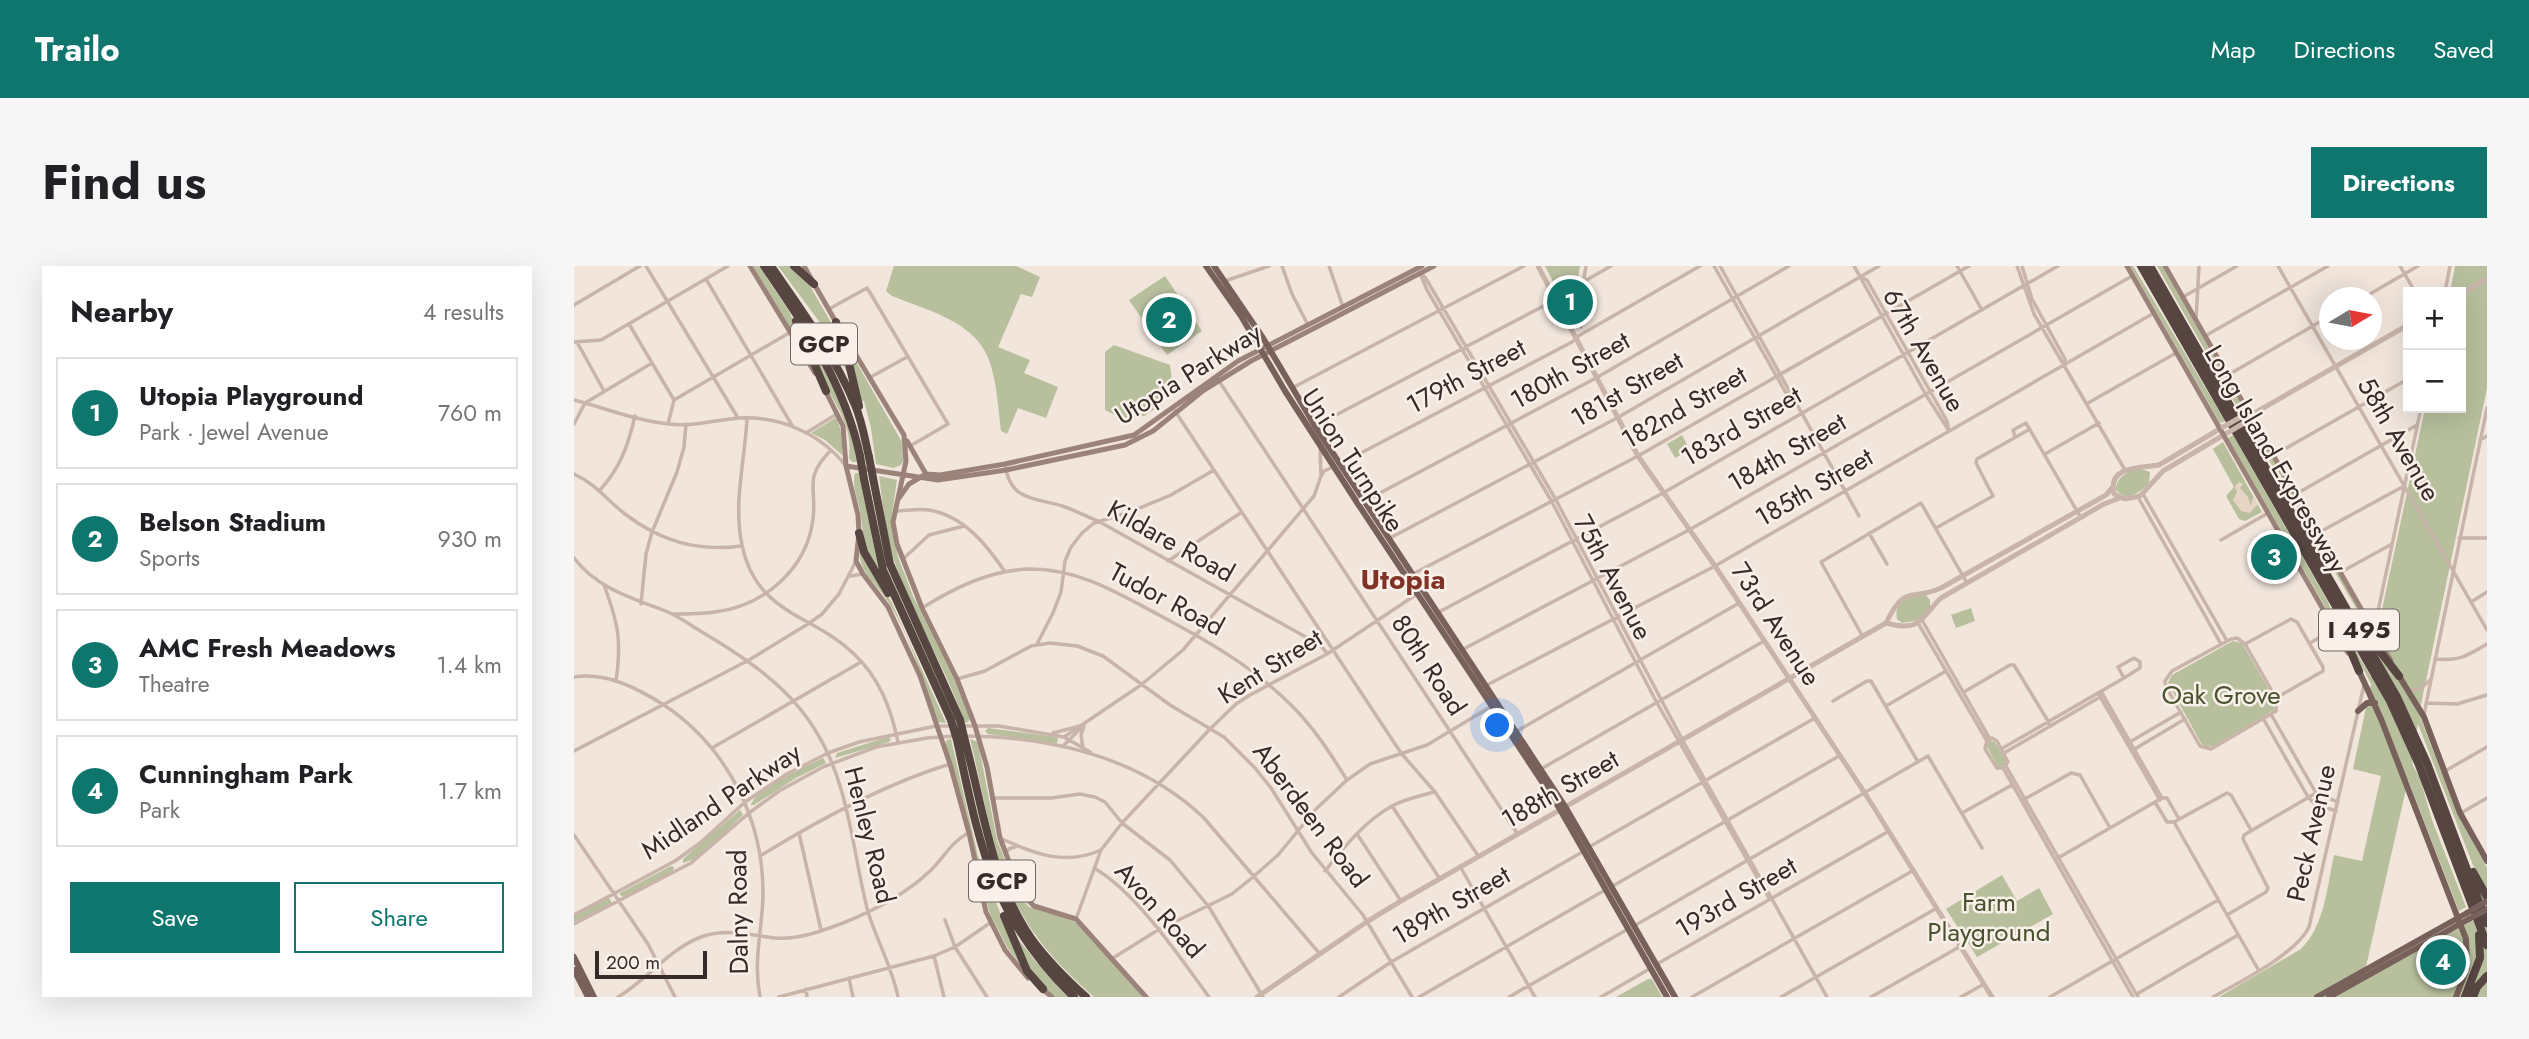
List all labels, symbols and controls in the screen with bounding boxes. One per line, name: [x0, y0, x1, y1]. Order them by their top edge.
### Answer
text: Trailo: [35, 26, 120, 73]
text: Map: [2211, 32, 2256, 67]
text: Directions: [2294, 32, 2395, 67]
text: Saved: [2433, 32, 2494, 67]
text: Find us: [42, 147, 206, 217]
button: Directions: [2311, 147, 2487, 218]
pin: 1: [1547, 276, 1593, 328]
street label: 67th Avenue: [1873, 281, 1975, 419]
north arrow: [2319, 287, 2382, 350]
map controls: [2403, 287, 2466, 413]
button: +: [2403, 287, 2466, 350]
text: Nearby: [70, 290, 173, 333]
pin: 2: [1146, 294, 1192, 346]
text: 4 results: [423, 295, 504, 329]
street label: Utopia Parkway: [1107, 313, 1269, 434]
street label: 180th Street: [1503, 321, 1637, 418]
road number: GCP: [791, 323, 857, 364]
street label: 179th Street: [1400, 328, 1533, 423]
street label: Long Island Expressway: [2195, 338, 2357, 581]
street label: 181st Street: [1564, 341, 1691, 436]
button: −: [2403, 350, 2466, 413]
street label: 182nd Street: [1614, 355, 1754, 458]
street label: 58th Avenue: [2348, 370, 2450, 508]
street label: 183rd Street: [1674, 376, 1809, 476]
text: Utopia Playground: [139, 377, 364, 415]
street label: Union Turnpike: [1292, 381, 1414, 539]
text: 1: [89, 396, 101, 430]
text: 760 m: [438, 396, 502, 430]
street label: 184th Street: [1721, 402, 1854, 501]
text: Park · Jewel Avenue: [139, 415, 329, 449]
street label: 185th Street: [1748, 438, 1881, 536]
street label: Kildare Road: [1100, 490, 1242, 592]
text: Belson Stadium: [139, 503, 326, 541]
street label: 75th Avenue: [1564, 508, 1662, 646]
text: 2: [87, 522, 103, 556]
text: 930 m: [438, 522, 502, 556]
pin: 3: [2251, 531, 2297, 583]
text: Sports: [139, 541, 200, 575]
street label: Tudor Road: [1103, 553, 1231, 645]
street label: 73rd Avenue: [1722, 555, 1830, 693]
district label: Utopia: [1360, 559, 1446, 600]
street label: 80th Road: [1382, 607, 1476, 723]
road number: I 495: [2319, 610, 2399, 650]
street label: Kent Street: [1210, 618, 1330, 713]
text: AMC Fresh Meadows: [139, 629, 396, 667]
text: 3: [88, 648, 102, 682]
text: 1.4 km: [436, 648, 502, 682]
text: Theatre: [139, 667, 210, 701]
park label: Oak Grove: [2161, 676, 2281, 714]
your location: [1480, 708, 1514, 742]
street label: Midland Parkway: [633, 733, 809, 869]
street label: Aberdeen Road: [1244, 734, 1378, 896]
street label: 188th Street: [1494, 740, 1626, 838]
text: Cunningham Park: [139, 755, 353, 793]
street label: Peck Avenue: [2277, 761, 2345, 905]
street label: Henley Road: [835, 763, 905, 907]
text: 4: [87, 774, 103, 808]
text: 1.7 km: [438, 774, 502, 808]
text: Park: [139, 793, 180, 827]
street label: 193rd Street: [1668, 847, 1804, 947]
street label: Dalny Road: [718, 849, 758, 975]
street label: Avon Road: [1106, 853, 1214, 967]
street label: 189th Street: [1385, 856, 1518, 954]
road number: GCP: [969, 860, 1035, 902]
button: Save: [70, 882, 280, 953]
button: Share: [294, 882, 504, 953]
park label: Farm Playground: [1927, 883, 2051, 951]
pin: 4: [2420, 936, 2466, 988]
scale bar: [595, 948, 707, 980]
text: 200 m: [606, 949, 660, 976]

